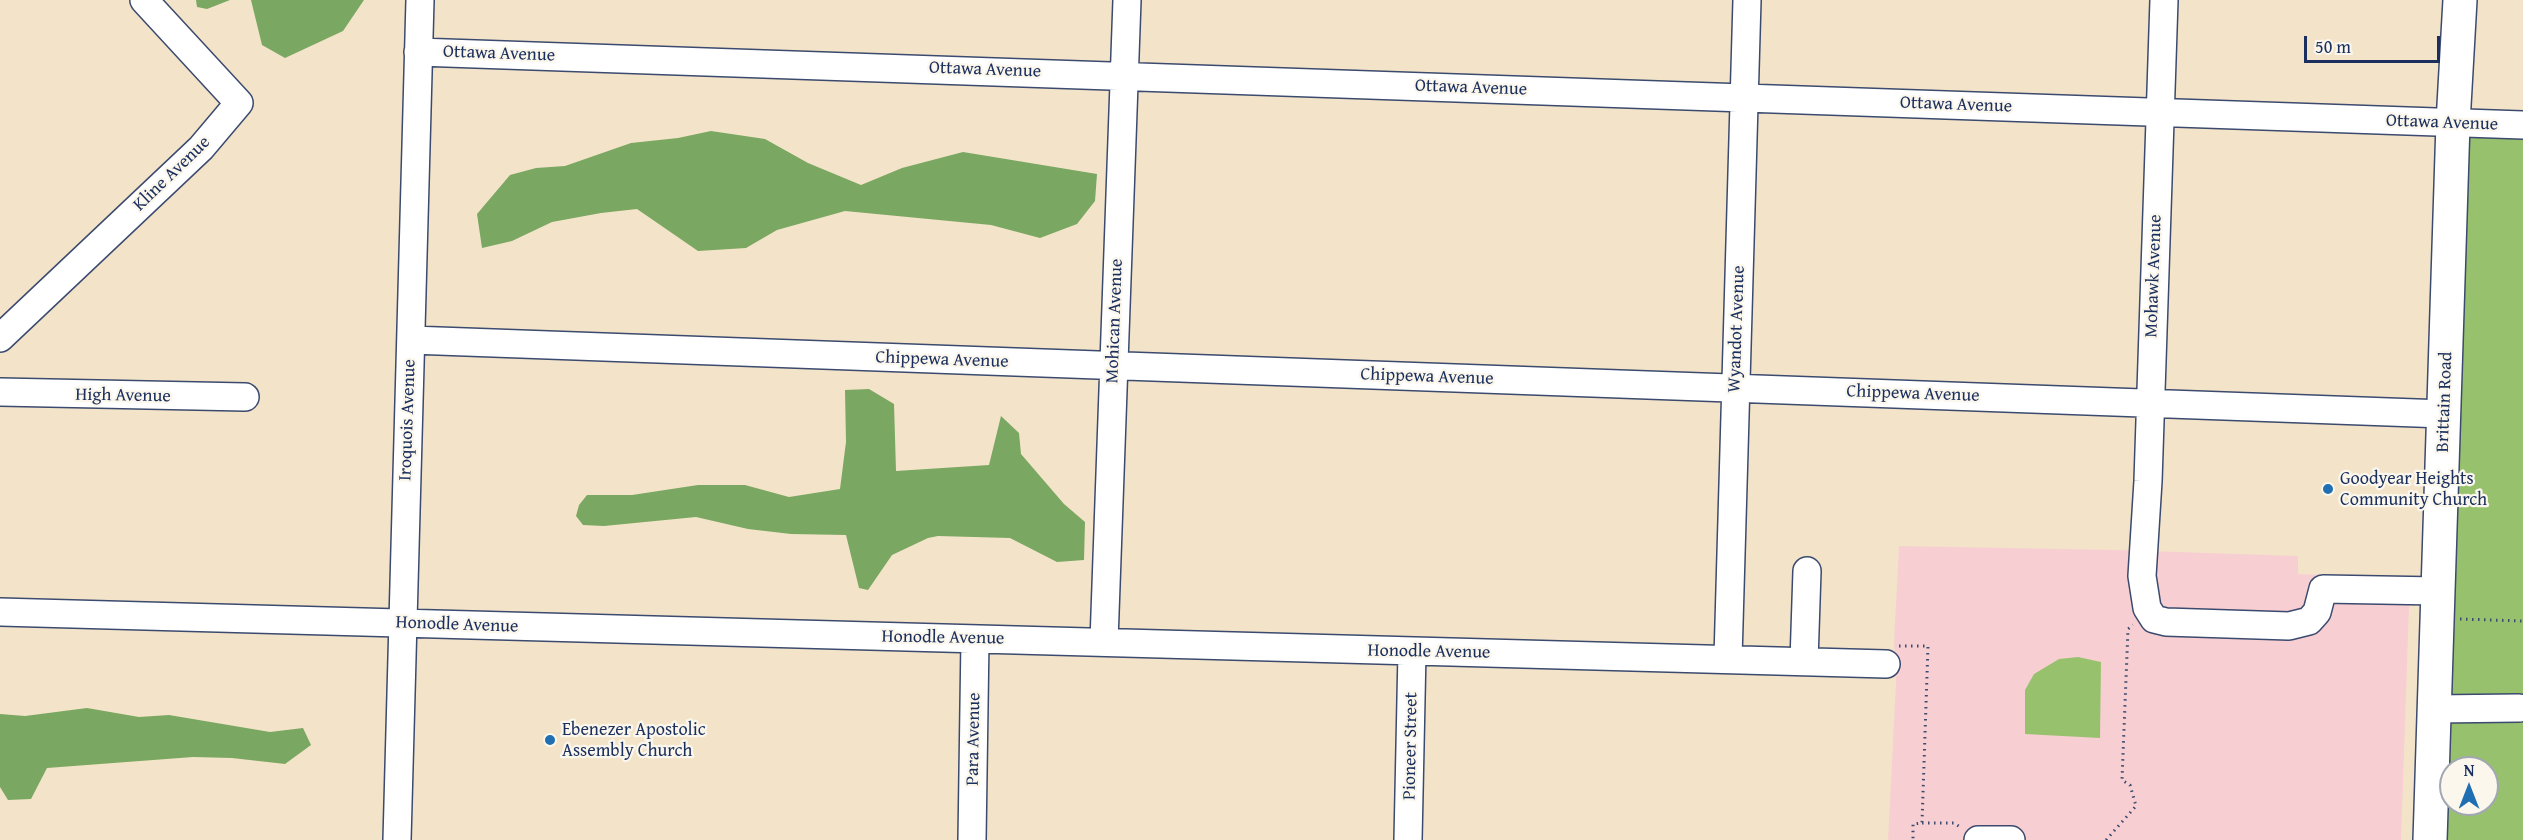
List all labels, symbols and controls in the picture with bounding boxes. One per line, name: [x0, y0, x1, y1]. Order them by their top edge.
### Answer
scale bar: [2307, 24, 2444, 62]
text: 50 m: [2315, 33, 2351, 60]
street label: Ottawa Avenue: [443, 41, 555, 67]
street label: Ottawa Avenue: [929, 57, 1041, 83]
street label: Ottawa Avenue: [1415, 75, 1527, 101]
street label: Ottawa Avenue: [1900, 92, 2012, 118]
street label: Ottawa Avenue: [2386, 110, 2498, 136]
street label: Kline Avenue: [129, 132, 215, 216]
street label: Mohawk Avenue: [2141, 214, 2167, 338]
street label: Mohican Avenue: [1102, 258, 1128, 384]
street label: Wyandot Avenue: [1724, 265, 1750, 393]
street label: Chippewa Avenue: [875, 347, 1009, 373]
street label: Brittain Road: [2432, 351, 2458, 453]
street label: Iroquois Avenue: [395, 359, 421, 481]
street label: Chippewa Avenue: [1360, 364, 1494, 390]
street label: Chippewa Avenue: [1846, 381, 1980, 407]
street label: High Avenue: [75, 384, 171, 408]
place label: Goodyear Heights Community Church: [2340, 468, 2487, 510]
marker: Goodyear Heights Community Church: [2321, 482, 2335, 496]
street label: Honodle Avenue: [395, 612, 519, 638]
street label: Honodle Avenue: [881, 626, 1005, 650]
street label: Honodle Avenue: [1367, 640, 1491, 664]
street label: Para Avenue: [962, 692, 986, 786]
street label: Pioneer Street: [1399, 692, 1423, 800]
place label: Ebenezer Apostolic Assembly Church: [562, 719, 706, 762]
marker: Ebenezer Apostolic Assembly Church: [543, 733, 557, 747]
north arrow: [2439, 756, 2499, 816]
text: N: [2464, 758, 2474, 782]

